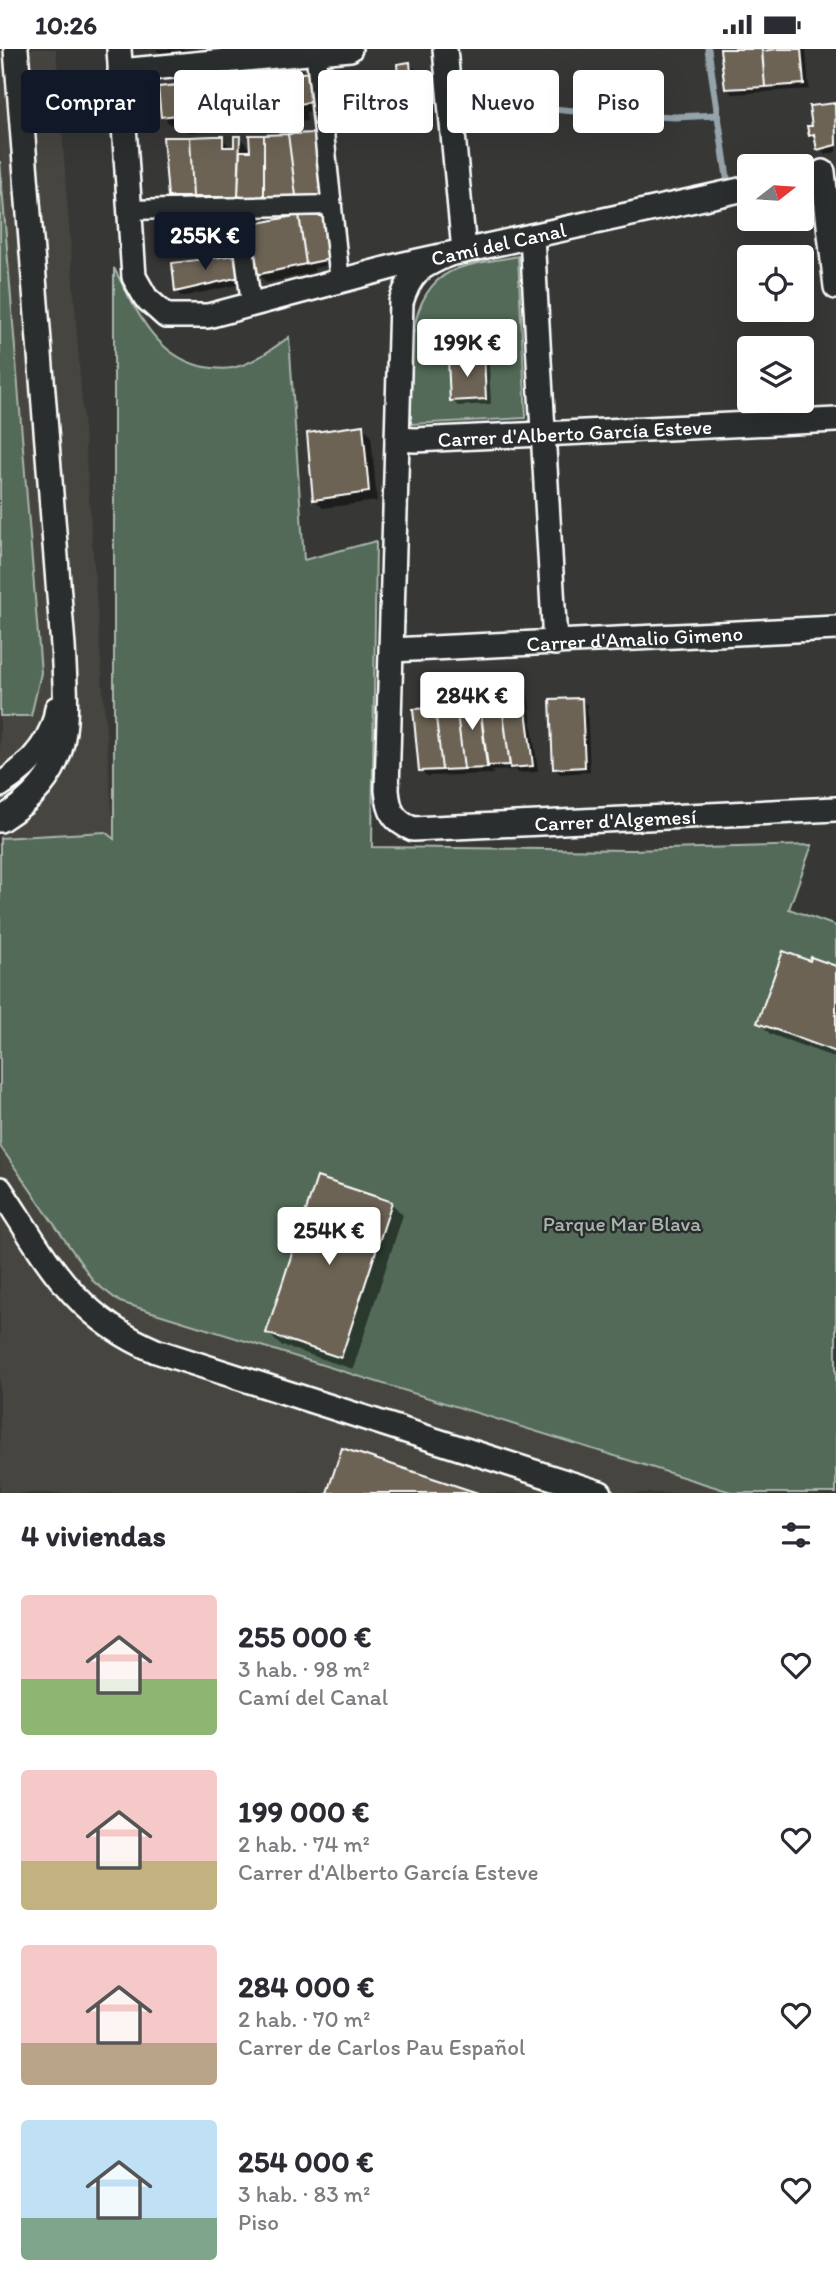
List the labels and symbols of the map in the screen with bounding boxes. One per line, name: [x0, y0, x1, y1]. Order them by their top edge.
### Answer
north arrow: [737, 154, 814, 231]
pin: 255K €: [148, 213, 262, 272]
street label: Camí del Canal: [429, 216, 568, 270]
pin: 199K €: [410, 319, 524, 379]
street label: Carrer d'Alberto García Esteve: [437, 413, 713, 451]
street label: Carrer d'Amalio Gimeno: [526, 620, 744, 656]
pin: 284K €: [415, 673, 529, 732]
street label: Carrer d'Algemesí: [534, 803, 697, 836]
pin: 254K €: [272, 1207, 386, 1267]
park label: Parque Mar Blava: [543, 1211, 701, 1236]

